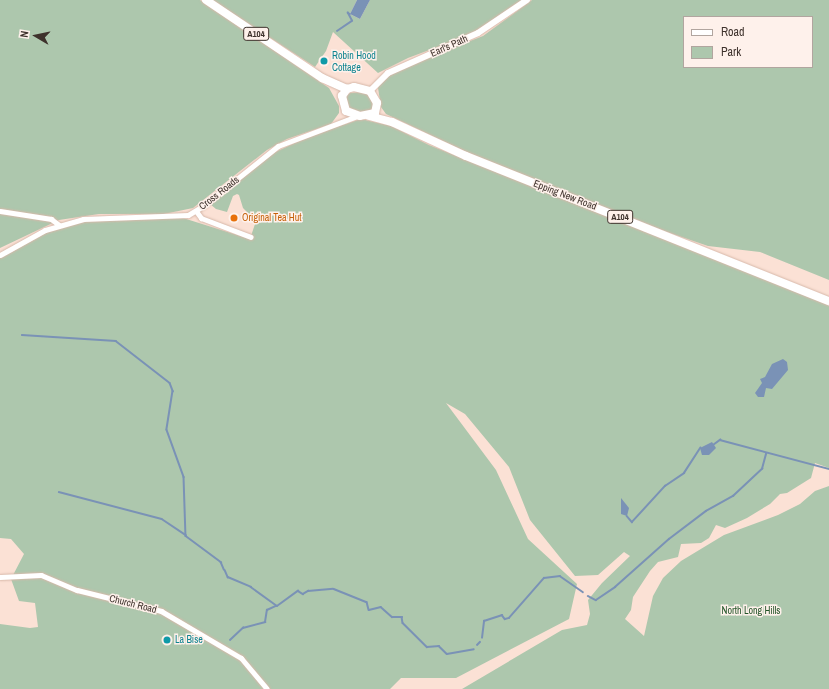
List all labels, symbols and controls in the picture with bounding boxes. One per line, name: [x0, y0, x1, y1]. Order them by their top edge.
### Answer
north arrow: [16, 16, 56, 56]
legend: [683, 16, 813, 68]
text: Road: [721, 24, 745, 40]
road number: A104: [243, 27, 269, 41]
text: N: [17, 30, 32, 38]
street label: Earl's Path: [429, 33, 469, 59]
text: Park: [721, 44, 741, 60]
place label: Robin Hood Cottage: [332, 49, 376, 72]
marker: Robin Hood Cottage: [319, 56, 329, 66]
street label: Cross Roads: [197, 174, 241, 212]
street label: Epping New Road: [532, 177, 598, 213]
road number: A104: [607, 210, 633, 224]
place label: Original Tea Hut: [242, 212, 302, 224]
marker: Original Tea Hut: [229, 213, 239, 223]
street label: Church Road: [108, 592, 158, 616]
park label: North Long Hills: [722, 605, 780, 617]
place label: La Bise: [175, 634, 203, 646]
marker: La Bise: [162, 635, 172, 645]

